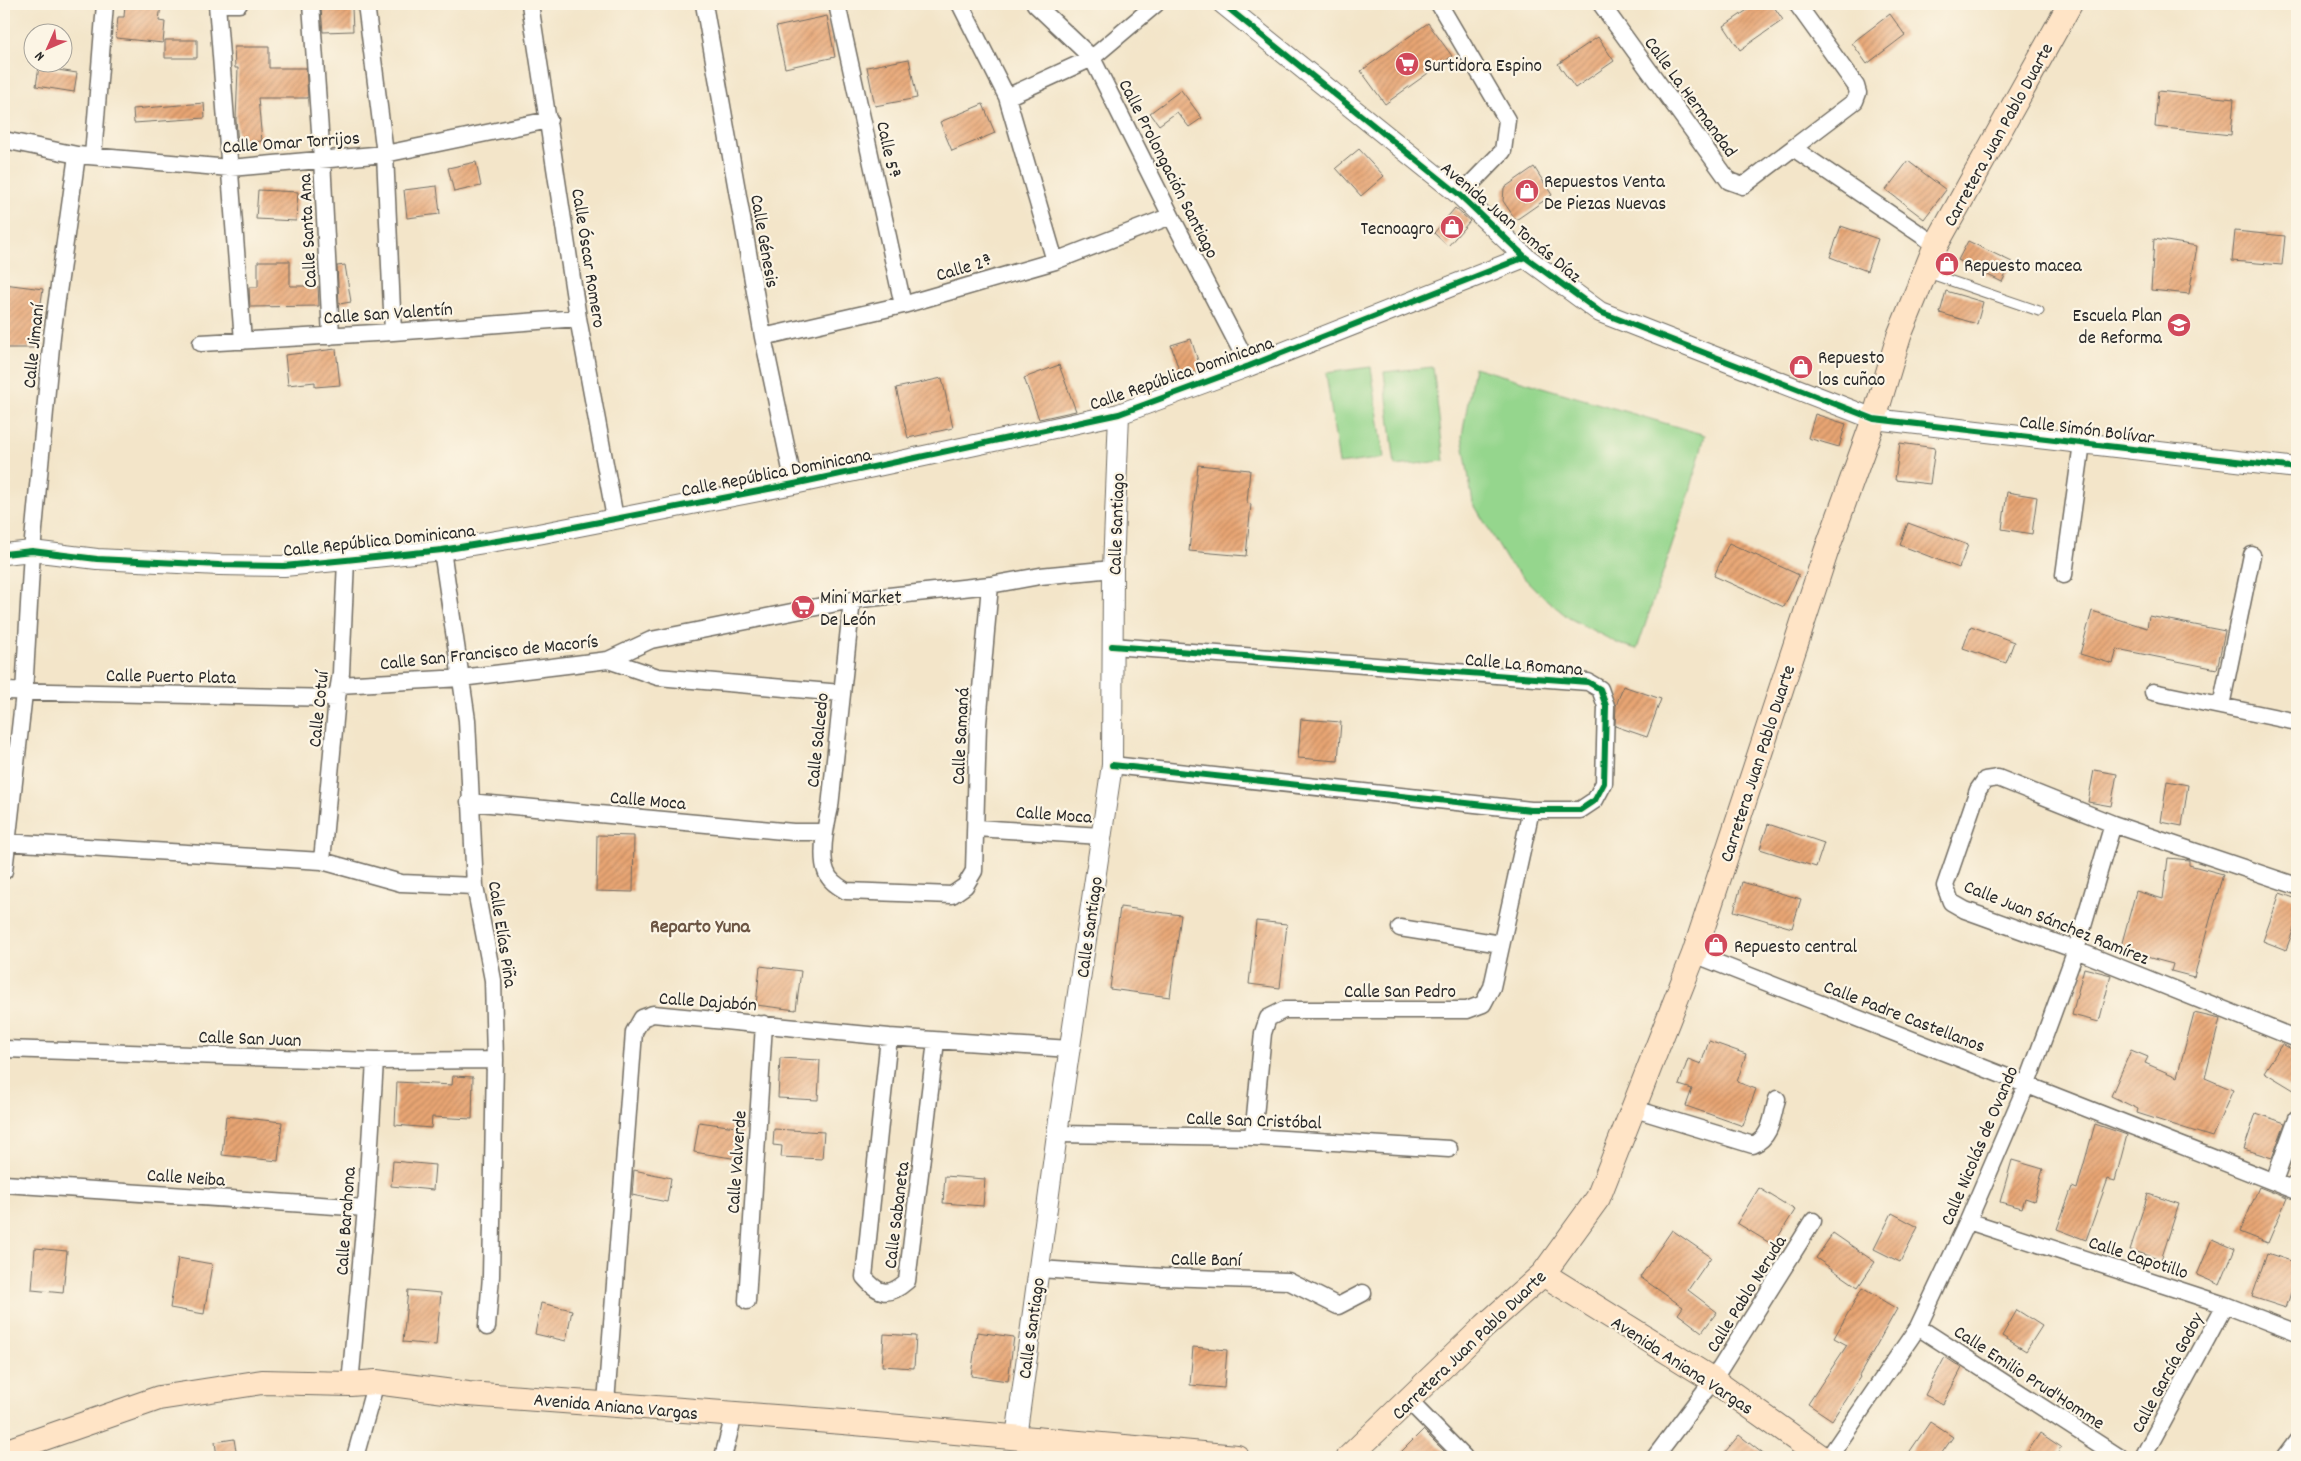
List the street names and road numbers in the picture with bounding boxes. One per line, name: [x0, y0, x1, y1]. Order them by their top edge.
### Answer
street label: Calle La Hermandad: [1636, 32, 1742, 164]
street label: Carretera Juan Pablo Duarte: [1938, 39, 2062, 232]
street label: Calle Prolongación Santiago: [1110, 75, 1224, 264]
street label: Calle 5ª: [867, 119, 906, 182]
street label: Calle Omar Torrijos: [222, 126, 361, 163]
street label: Avenida Juan Tomás Díaz: [1433, 156, 1586, 291]
street label: Calle Santa Ana: [293, 172, 326, 289]
street label: Calle Óscar Romero: [562, 187, 611, 330]
street label: Calle Génesis: [741, 193, 784, 290]
street label: Calle 2ª: [933, 248, 997, 290]
street label: Calle San Valentín: [323, 298, 454, 333]
street label: Calle Jimaní: [18, 301, 53, 390]
street label: Calle República Dominicana: [1086, 331, 1279, 419]
street label: Calle Simón Bolívar: [2017, 410, 2156, 453]
street label: Calle República Dominicana: [679, 443, 875, 506]
street label: Calle Santiago: [1103, 473, 1134, 576]
street label: Calle República Dominicana: [282, 519, 478, 566]
street label: Calle San Francisco de Macorís: [379, 630, 600, 679]
street label: Calle La Romana: [1464, 648, 1585, 685]
street label: Carretera Juan Pablo Duarte: [1715, 662, 1804, 866]
street label: Calle Puerto Plata: [106, 664, 237, 693]
street label: Calle Cotuí: [303, 668, 338, 749]
street label: Calle Samaná: [946, 686, 979, 786]
street label: Calle Salcedo: [801, 692, 838, 789]
street label: Calle Moca: [609, 786, 688, 819]
street label: Calle Moca: [1015, 800, 1094, 833]
street label: Calle Santiago: [1071, 875, 1112, 980]
street label: Calle Juan Sánchez Ramírez: [1959, 875, 2152, 974]
street label: Calle Elías Piña: [479, 879, 522, 991]
street label: Calle Padre Castellanos: [1819, 975, 1988, 1062]
street label: Calle San Pedro: [1344, 980, 1456, 1007]
street label: Calle Dajabón: [658, 987, 758, 1020]
street label: Calle San Juan: [198, 1025, 302, 1056]
street label: Calle Nicolás de Ovando: [1935, 1062, 2027, 1230]
street label: Calle San Cristóbal: [1186, 1107, 1323, 1138]
street label: Calle Valverde: [721, 1110, 756, 1215]
street label: Calle Sabaneta: [879, 1159, 919, 1270]
street label: Calle Neiba: [146, 1163, 227, 1196]
street label: Calle Barahona: [330, 1165, 365, 1276]
street label: Calle Pablo Neruda: [1701, 1230, 1795, 1359]
street label: Calle Capotillo: [2084, 1230, 2191, 1288]
street label: Calle Baní: [1171, 1247, 1243, 1276]
street label: Carretera Juan Pablo Duarte: [1387, 1265, 1554, 1428]
street label: Calle Santiago: [1013, 1276, 1054, 1381]
street label: Calle García Godoy: [2126, 1308, 2212, 1439]
street label: Avenida Aniana Vargas: [1605, 1311, 1758, 1423]
street label: Calle Emilio Prud'Homme: [1947, 1320, 2109, 1438]
street label: Avenida Aniana Vargas: [532, 1388, 699, 1429]

